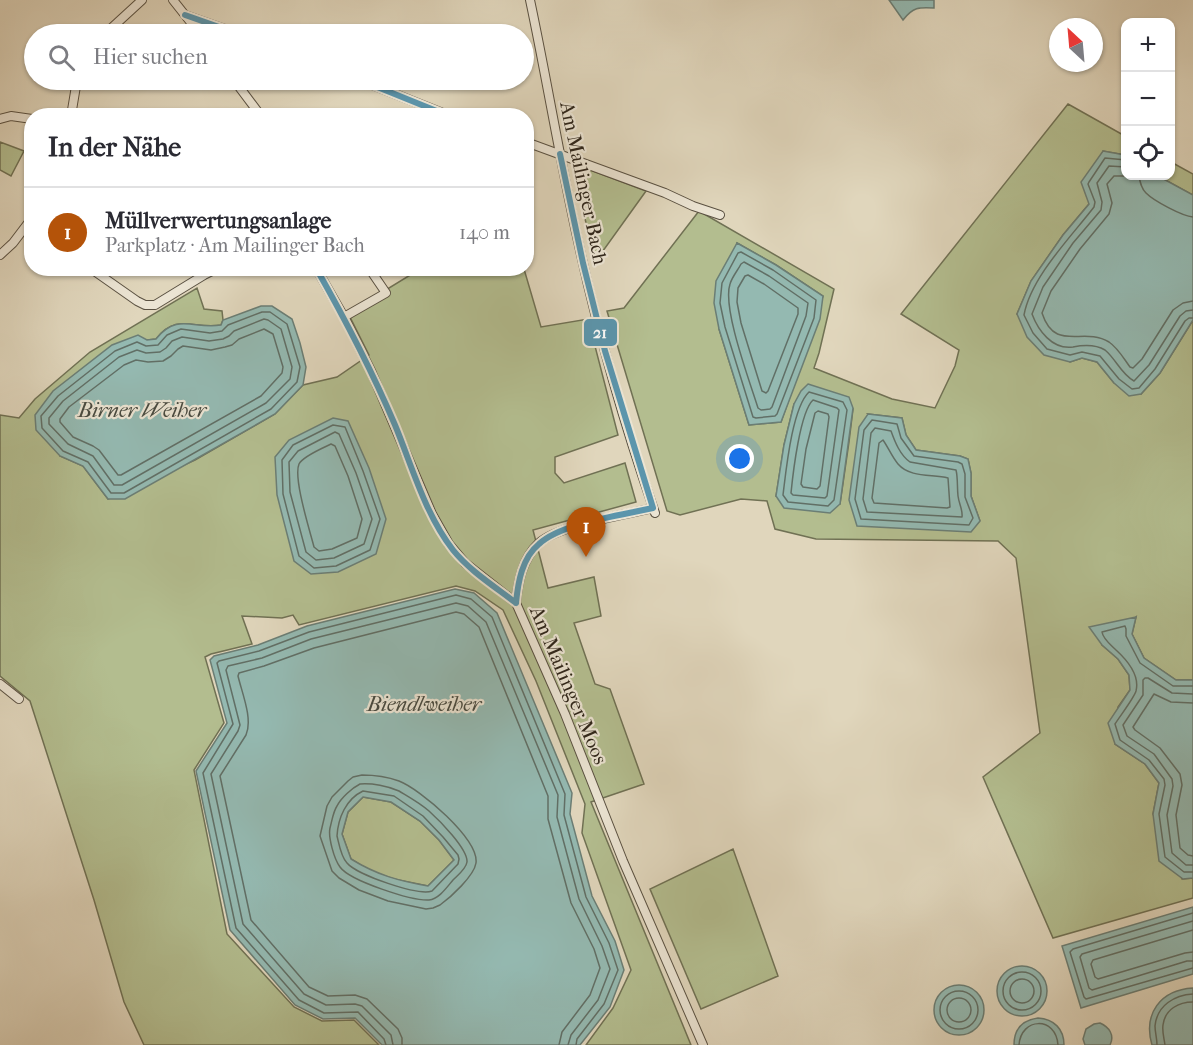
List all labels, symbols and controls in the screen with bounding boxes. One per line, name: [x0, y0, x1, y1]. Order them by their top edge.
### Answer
north arrow: [1049, 18, 1103, 72]
map controls: [1121, 18, 1175, 180]
button: +: [1121, 18, 1175, 72]
search box: [24, 24, 534, 90]
icon: search: [45, 41, 78, 74]
text: Hier suchen: [93, 44, 208, 70]
button: −: [1121, 72, 1175, 126]
street label: Am Mailinger Bach: [555, 99, 612, 267]
button: locate: [1121, 126, 1175, 180]
text: In der Nähe: [48, 132, 181, 163]
text: Müllverwertungsanlage: [105, 208, 331, 234]
text: 1: [64, 221, 71, 244]
text: 140 m: [459, 221, 510, 244]
text: Parkplatz · Am Mailinger Bach: [105, 234, 365, 257]
line badge: 21: [583, 318, 618, 347]
text: 21: [593, 323, 607, 342]
water label: Birner Weiher: [77, 398, 208, 422]
your location: [725, 444, 754, 473]
pin: 1: [566, 508, 606, 557]
street label: Am Mailinger Moos: [524, 602, 612, 768]
water label: Biendlweiher: [366, 692, 483, 716]

